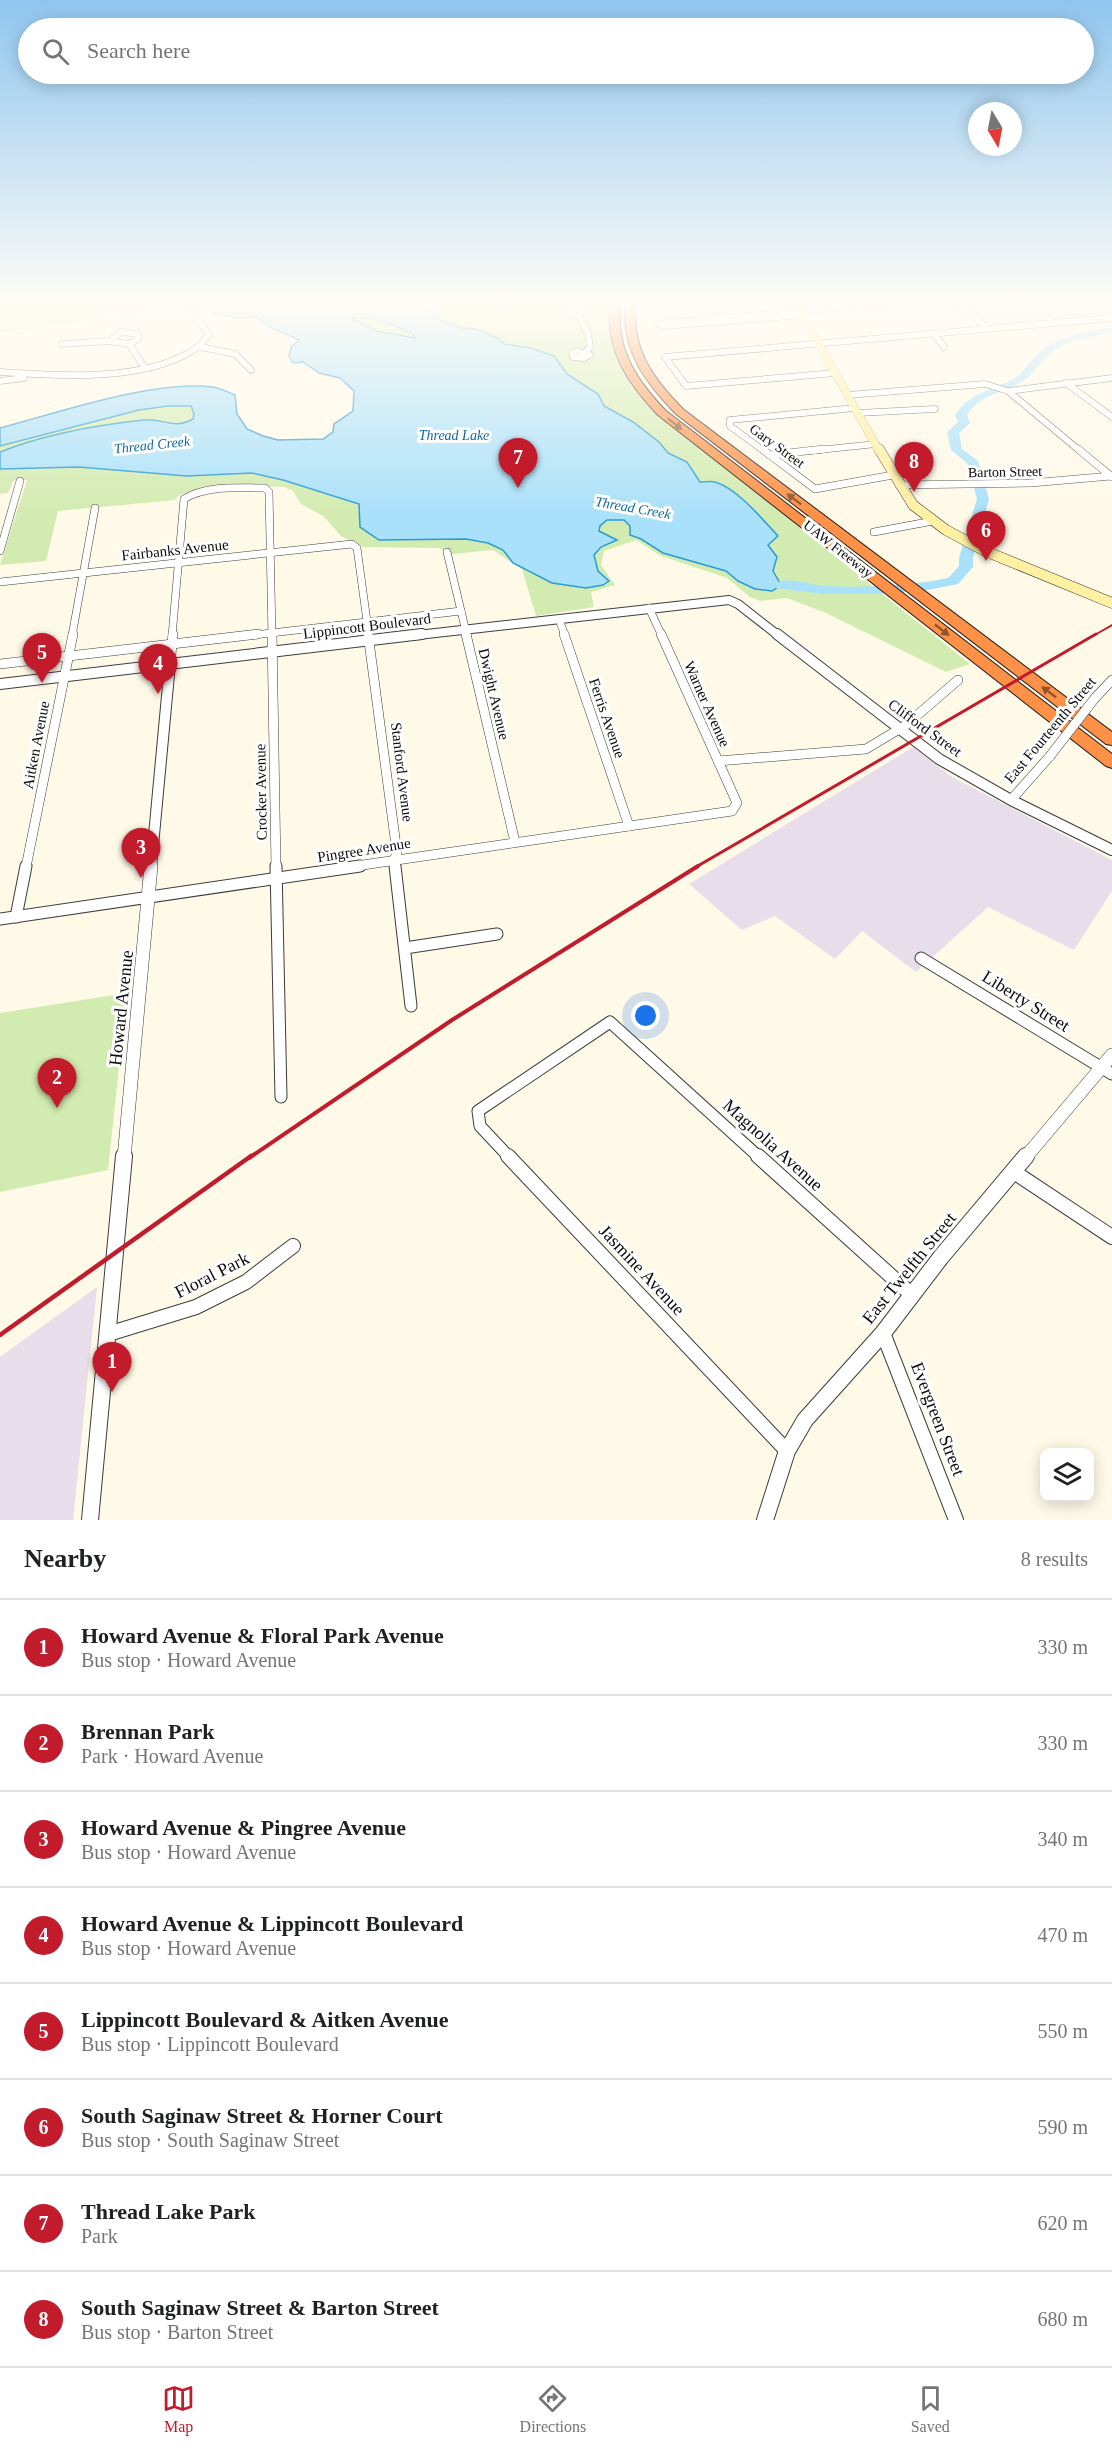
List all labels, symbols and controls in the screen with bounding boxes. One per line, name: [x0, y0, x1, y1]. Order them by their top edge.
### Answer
search box: [18, 18, 1094, 84]
icon: search: [39, 35, 72, 68]
text: Search here: [87, 38, 190, 63]
north arrow: [968, 102, 1022, 156]
one-way arrow: [667, 417, 683, 430]
street label: Gary Street: [747, 421, 807, 471]
water label: Thread Lake: [419, 428, 489, 443]
water label: Thread Creek: [113, 433, 192, 456]
pin: 7: [498, 438, 538, 488]
pin: 8: [894, 442, 934, 492]
street label: Barton Street: [968, 464, 1042, 480]
one-way arrow: [787, 493, 803, 505]
water label: Thread Creek: [594, 494, 673, 522]
pin: 6: [966, 512, 1006, 561]
street label: UAW Freeway: [800, 517, 876, 581]
street label: Fairbanks Avenue: [121, 536, 230, 564]
street label: Lippincott Boulevard: [302, 610, 432, 642]
one-way arrow: [934, 623, 950, 636]
pin: 5: [22, 634, 62, 683]
pin: 4: [138, 644, 178, 694]
street label: Dwight Avenue: [476, 647, 512, 742]
street label: Warner Avenue: [681, 659, 733, 750]
street label: East Fourteenth Street: [1001, 673, 1100, 786]
street label: Ferris Avenue: [586, 676, 628, 760]
one-way arrow: [1041, 686, 1056, 698]
street label: Clifford Street: [885, 696, 965, 760]
street label: Aitken Avenue: [20, 699, 52, 790]
street label: Stanford Avenue: [388, 721, 416, 823]
street label: Crocker Avenue: [252, 743, 270, 841]
pin: 3: [122, 828, 160, 878]
street label: Pingree Avenue: [316, 835, 412, 865]
street label: Howard Avenue: [105, 949, 137, 1067]
street label: Liberty Street: [979, 966, 1073, 1036]
your location: [631, 1001, 660, 1030]
pin: 2: [38, 1058, 76, 1108]
street label: Magnolia Avenue: [719, 1095, 827, 1195]
street label: East Twelfth Street: [858, 1208, 960, 1328]
street label: Jasmine Avenue: [595, 1221, 689, 1319]
street label: Floral Park: [172, 1248, 252, 1302]
pin: 1: [92, 1342, 132, 1392]
street label: Evergreen Street: [907, 1359, 969, 1479]
map controls: [1040, 1448, 1094, 1502]
button: layers: [1040, 1448, 1094, 1502]
text: Nearby: [24, 1544, 106, 1573]
text: 8 results: [1021, 1548, 1088, 1570]
text: Howard Avenue & Floral Park Avenue: [81, 1623, 444, 1648]
text: 1: [39, 1636, 49, 1658]
text: 330 m: [1037, 1636, 1088, 1658]
text: Bus stop · Howard Avenue: [81, 1649, 296, 1671]
text: Brennan Park: [81, 1719, 214, 1744]
text: 2: [39, 1732, 49, 1754]
text: 330 m: [1037, 1732, 1088, 1754]
text: Park · Howard Avenue: [81, 1745, 263, 1767]
text: Howard Avenue & Pingree Avenue: [81, 1815, 406, 1840]
text: 3: [39, 1828, 49, 1850]
text: 340 m: [1037, 1828, 1088, 1850]
text: Bus stop · Howard Avenue: [81, 1841, 296, 1863]
text: Howard Avenue & Lippincott Boulevard: [81, 1911, 463, 1936]
text: 4: [39, 1924, 49, 1946]
text: 470 m: [1037, 1924, 1088, 1946]
text: Bus stop · Howard Avenue: [81, 1937, 296, 1959]
text: Lippincott Boulevard & Aitken Avenue: [81, 2007, 449, 2032]
text: 5: [39, 2020, 49, 2042]
text: 550 m: [1037, 2020, 1088, 2042]
text: Bus stop · Lippincott Boulevard: [81, 2033, 339, 2055]
text: South Saginaw Street & Horner Court: [81, 2103, 443, 2128]
text: 6: [39, 2116, 49, 2138]
text: 590 m: [1037, 2116, 1088, 2138]
text: Bus stop · South Saginaw Street: [81, 2129, 339, 2151]
text: Thread Lake Park: [81, 2199, 255, 2224]
text: 7: [39, 2212, 49, 2234]
text: 620 m: [1037, 2212, 1088, 2234]
text: Park: [81, 2225, 118, 2247]
text: South Saginaw Street & Barton Street: [81, 2295, 439, 2320]
text: 8: [39, 2308, 49, 2330]
text: 680 m: [1037, 2308, 1088, 2330]
text: Bus stop · Barton Street: [81, 2321, 273, 2343]
tab: Map: [162, 2382, 195, 2436]
tab: Directions: [520, 2382, 586, 2436]
tab: Saved: [911, 2382, 950, 2436]

